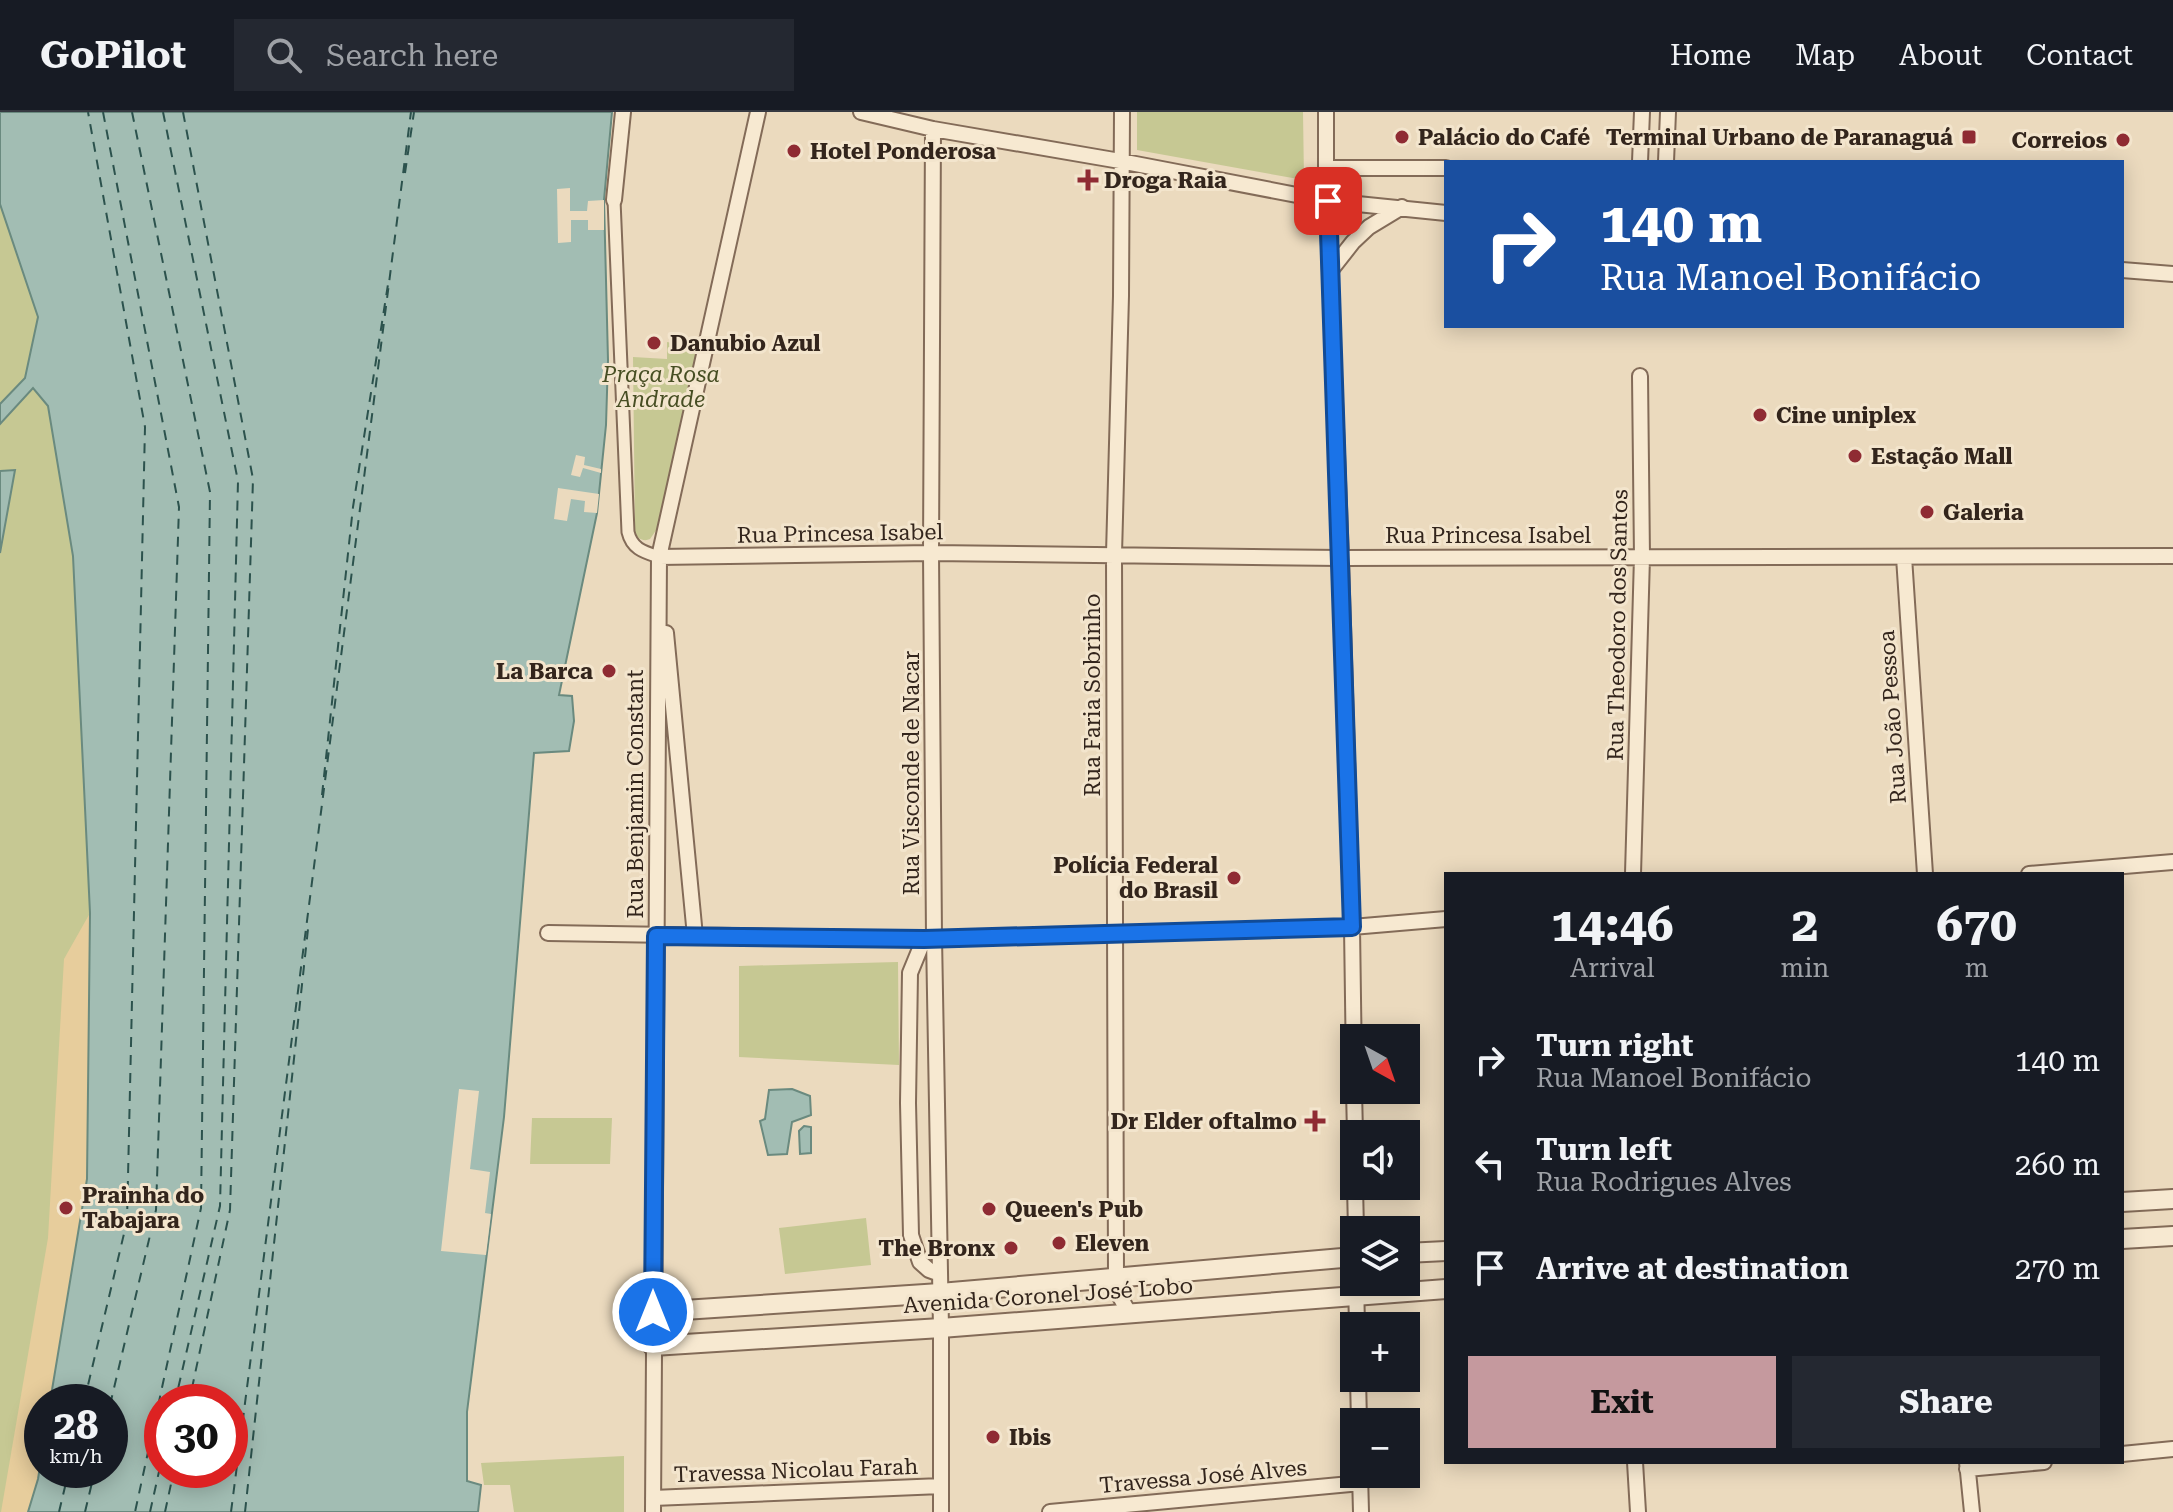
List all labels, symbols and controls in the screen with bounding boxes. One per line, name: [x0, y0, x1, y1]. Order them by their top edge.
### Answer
search box: [234, 19, 794, 91]
text: GoPilot: [40, 33, 186, 77]
icon: search: [262, 33, 306, 77]
text: Search here: [326, 38, 498, 73]
text: Home: [1670, 39, 1751, 72]
text: Map: [1795, 39, 1855, 72]
text: About: [1899, 39, 1982, 72]
text: Contact: [2026, 39, 2133, 72]
place label: Palácio do Café: [1418, 125, 1590, 150]
place label: Terminal Urbano de Paranaguá: [1606, 125, 1953, 150]
marker: Palácio do Café: [1393, 128, 1411, 146]
marker: Terminal Urbano de Paranaguá: [1960, 128, 1978, 146]
place label: Correios: [2012, 128, 2107, 153]
marker: Correios: [2114, 131, 2132, 149]
place label: Hotel Ponderosa: [810, 139, 996, 164]
marker: Hotel Ponderosa: [785, 142, 803, 160]
pin: [1294, 167, 1362, 235]
place label: Droga Raia: [1104, 168, 1227, 193]
marker: Droga Raia: [1079, 171, 1097, 189]
icon: arrive: [1306, 179, 1350, 223]
text: 140 m: [1600, 190, 1762, 256]
icon: right: [1468, 192, 1572, 296]
text: Rua Manoel Bonifácio: [1600, 257, 1981, 299]
place label: Danubio Azul: [670, 331, 821, 356]
marker: Danubio Azul: [645, 334, 663, 352]
park label: Praça Rosa Andrade: [601, 362, 720, 412]
place label: Cine uniplex: [1776, 403, 1916, 428]
marker: Cine uniplex: [1751, 406, 1769, 424]
place label: Estação Mall: [1871, 444, 2013, 469]
marker: Estação Mall: [1846, 447, 1864, 465]
street label: Rua Theodoro dos Santos: [1603, 489, 1632, 761]
place label: Galeria: [1943, 500, 2024, 525]
marker: Galeria: [1918, 503, 1936, 521]
street label: Rua Princesa Isabel: [737, 519, 943, 548]
street label: Rua Princesa Isabel: [1385, 523, 1591, 548]
street label: Rua Faria Sobrinho: [1080, 593, 1105, 797]
street label: Rua João Pessoa: [1874, 629, 1911, 805]
street label: Rua Visconde de Nacar: [899, 651, 924, 895]
place label: La Barca: [496, 659, 593, 684]
marker: La Barca: [600, 662, 618, 680]
street label: Rua Benjamin Constant: [623, 670, 648, 918]
place label: Polícia Federal do Brasil: [1053, 853, 1218, 903]
marker: Polícia Federal do Brasil: [1225, 869, 1243, 887]
text: 14:46: [1551, 897, 1674, 953]
text: 2: [1791, 897, 1818, 953]
text: 670: [1936, 897, 2017, 953]
text: Arrival: [1570, 953, 1655, 983]
text: min: [1781, 953, 1829, 983]
text: m: [1965, 953, 1989, 983]
north arrow: [1340, 1024, 1420, 1104]
map controls: [1340, 1024, 1420, 1488]
text: Turn right: [1536, 1028, 1693, 1063]
icon: right: [1468, 1038, 1512, 1082]
text: 140 m: [2015, 1043, 2100, 1078]
text: Rua Manoel Bonifácio: [1536, 1063, 1811, 1093]
place label: Dr Elder oftalmo: [1111, 1109, 1297, 1134]
marker: Dr Elder oftalmo: [1304, 1110, 1326, 1132]
button: sound: [1340, 1120, 1420, 1200]
text: Turn left: [1536, 1132, 1672, 1167]
icon: left: [1468, 1142, 1512, 1186]
text: 260 m: [2015, 1147, 2100, 1182]
text: Rua Rodrigues Alves: [1536, 1167, 1792, 1197]
place label: Prainha do Tabajara: [82, 1183, 204, 1233]
place label: Queen's Pub: [1005, 1197, 1144, 1222]
marker: Prainha do Tabajara: [57, 1199, 75, 1217]
marker: Queen's Pub: [980, 1200, 998, 1218]
button: layers: [1340, 1216, 1420, 1296]
place label: Eleven: [1075, 1231, 1150, 1256]
marker: Eleven: [1050, 1234, 1068, 1252]
place label: The Bronx: [878, 1236, 995, 1261]
marker: The Bronx: [1002, 1239, 1020, 1257]
icon: arrive: [1468, 1246, 1512, 1290]
text: Arrive at destination: [1536, 1251, 1849, 1286]
text: 270 m: [2015, 1251, 2100, 1286]
position arrow: [611, 1270, 695, 1354]
street label: Avenida Coronel José Lobo: [902, 1273, 1194, 1318]
button: +: [1340, 1312, 1420, 1392]
button: Exit: [1468, 1356, 1776, 1448]
button: Share: [1792, 1356, 2100, 1448]
speed limit sign: 30: [144, 1384, 248, 1488]
text: 28: [54, 1402, 98, 1449]
button: −: [1340, 1408, 1420, 1488]
place label: Ibis: [1009, 1425, 1051, 1450]
marker: Ibis: [984, 1428, 1002, 1446]
text: km/h: [49, 1444, 103, 1468]
street label: Travessa Nicolau Farah: [673, 1454, 919, 1487]
street label: Travessa José Alves: [1098, 1455, 1308, 1498]

